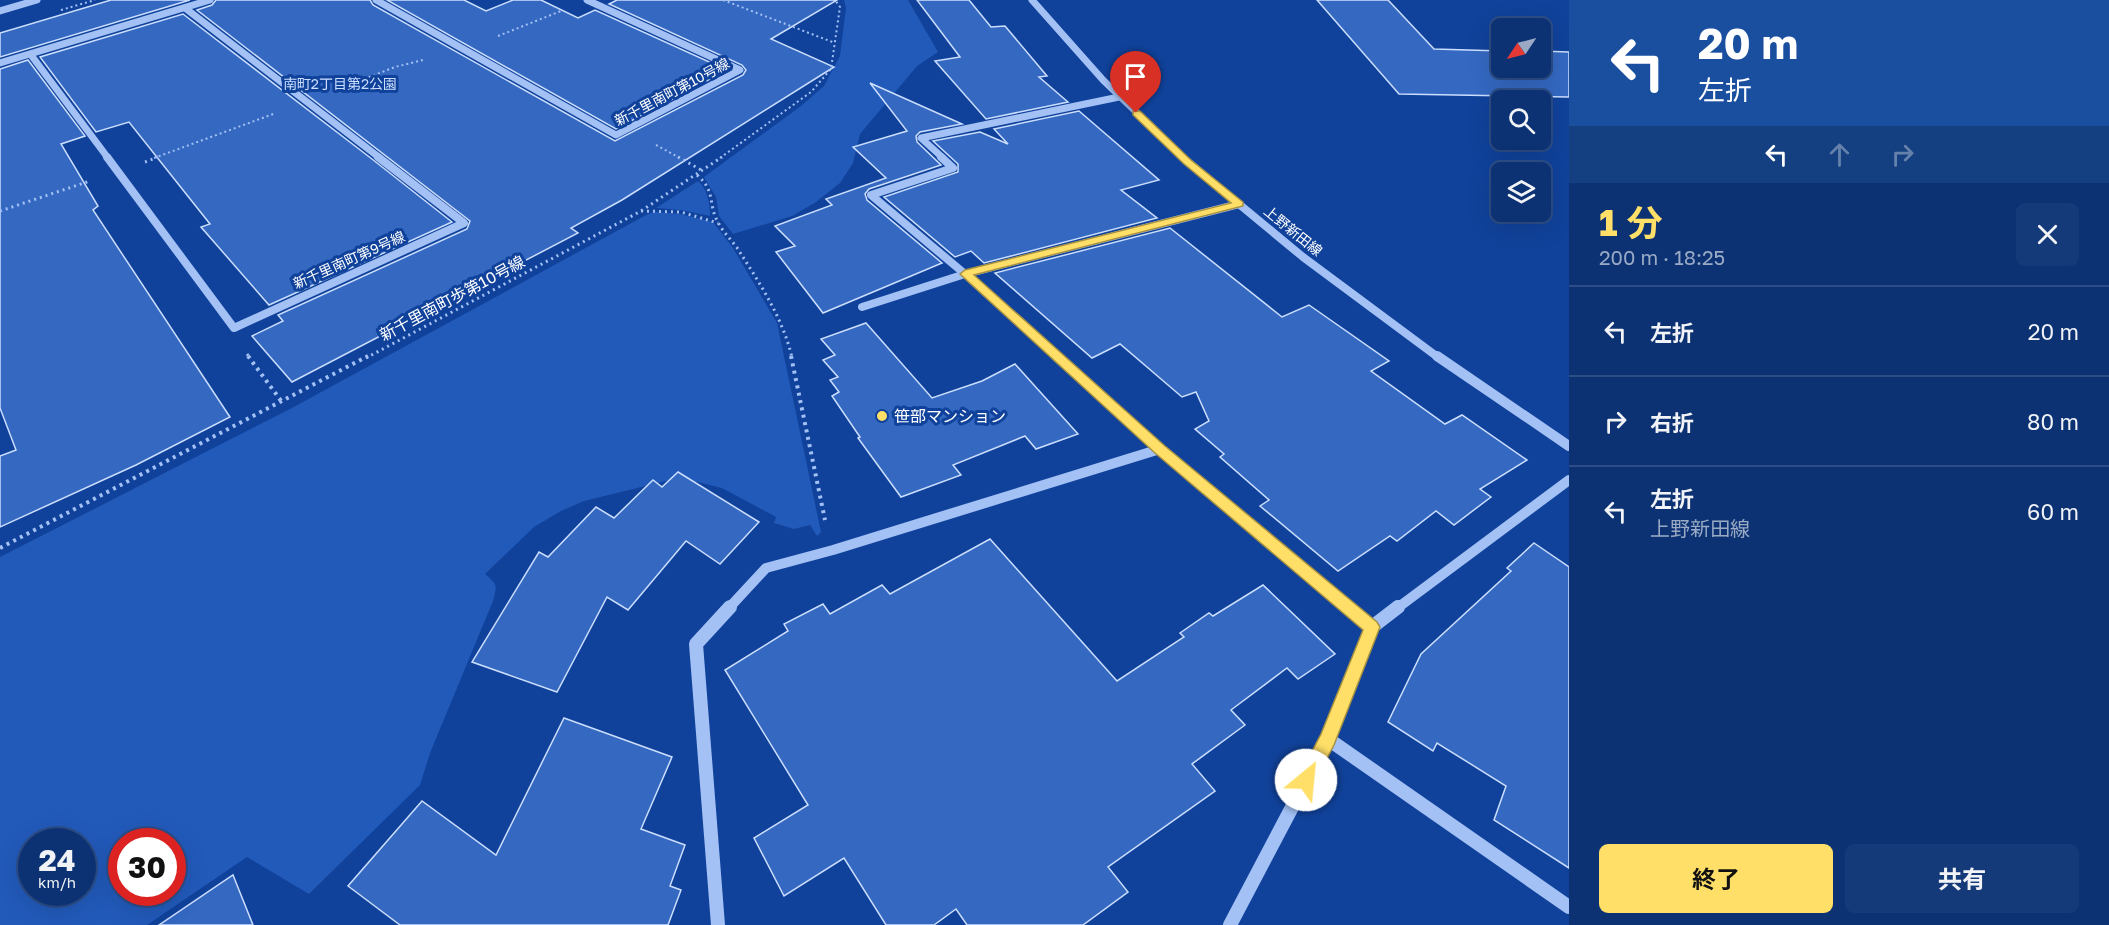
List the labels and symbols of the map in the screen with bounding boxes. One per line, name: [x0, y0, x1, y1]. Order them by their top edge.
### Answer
north arrow: [1491, 18, 1551, 78]
pin: [1110, 51, 1161, 113]
street label: 新千里南町第10号線: [611, 54, 732, 129]
park label: 南町2丁目第2公園: [283, 75, 397, 92]
street label: 上野新田線: [1261, 202, 1326, 259]
street label: 新千里南町第9号線: [290, 227, 407, 292]
street label: 新千里南町歩第10号線: [376, 251, 528, 345]
place label: 笹部マンション: [894, 406, 1006, 426]
marker: 笹部マンション: [875, 409, 889, 423]
position arrow: [1274, 748, 1338, 812]
speed limit sign: 30: [108, 828, 186, 906]

